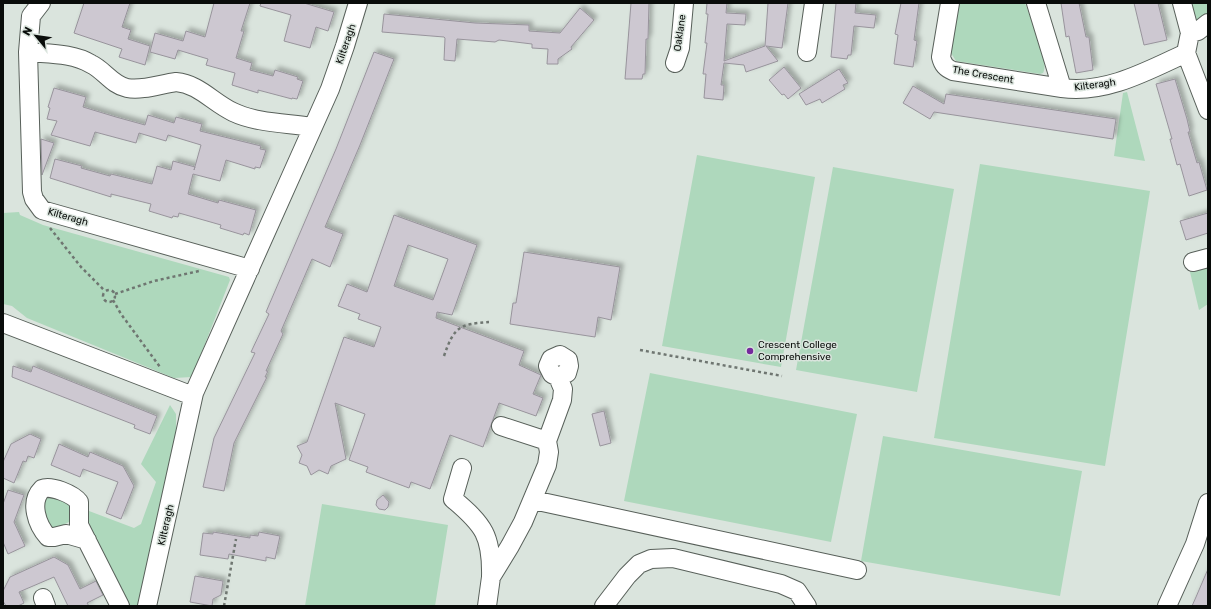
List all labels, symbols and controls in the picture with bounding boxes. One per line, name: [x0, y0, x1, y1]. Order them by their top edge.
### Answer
street label: Oaklane: [671, 13, 689, 52]
north arrow: [16, 16, 56, 56]
street label: Kilteragh: [334, 22, 358, 66]
text: N: [20, 25, 35, 38]
street label: The Crescent: [952, 64, 1015, 86]
street label: Kilteragh: [1074, 76, 1116, 94]
street label: Kilteragh: [46, 205, 90, 229]
place label: Crescent College Comprehensive: [758, 339, 837, 363]
marker: Crescent College Comprehensive: [745, 346, 755, 356]
street label: Kilteragh: [155, 503, 177, 547]

